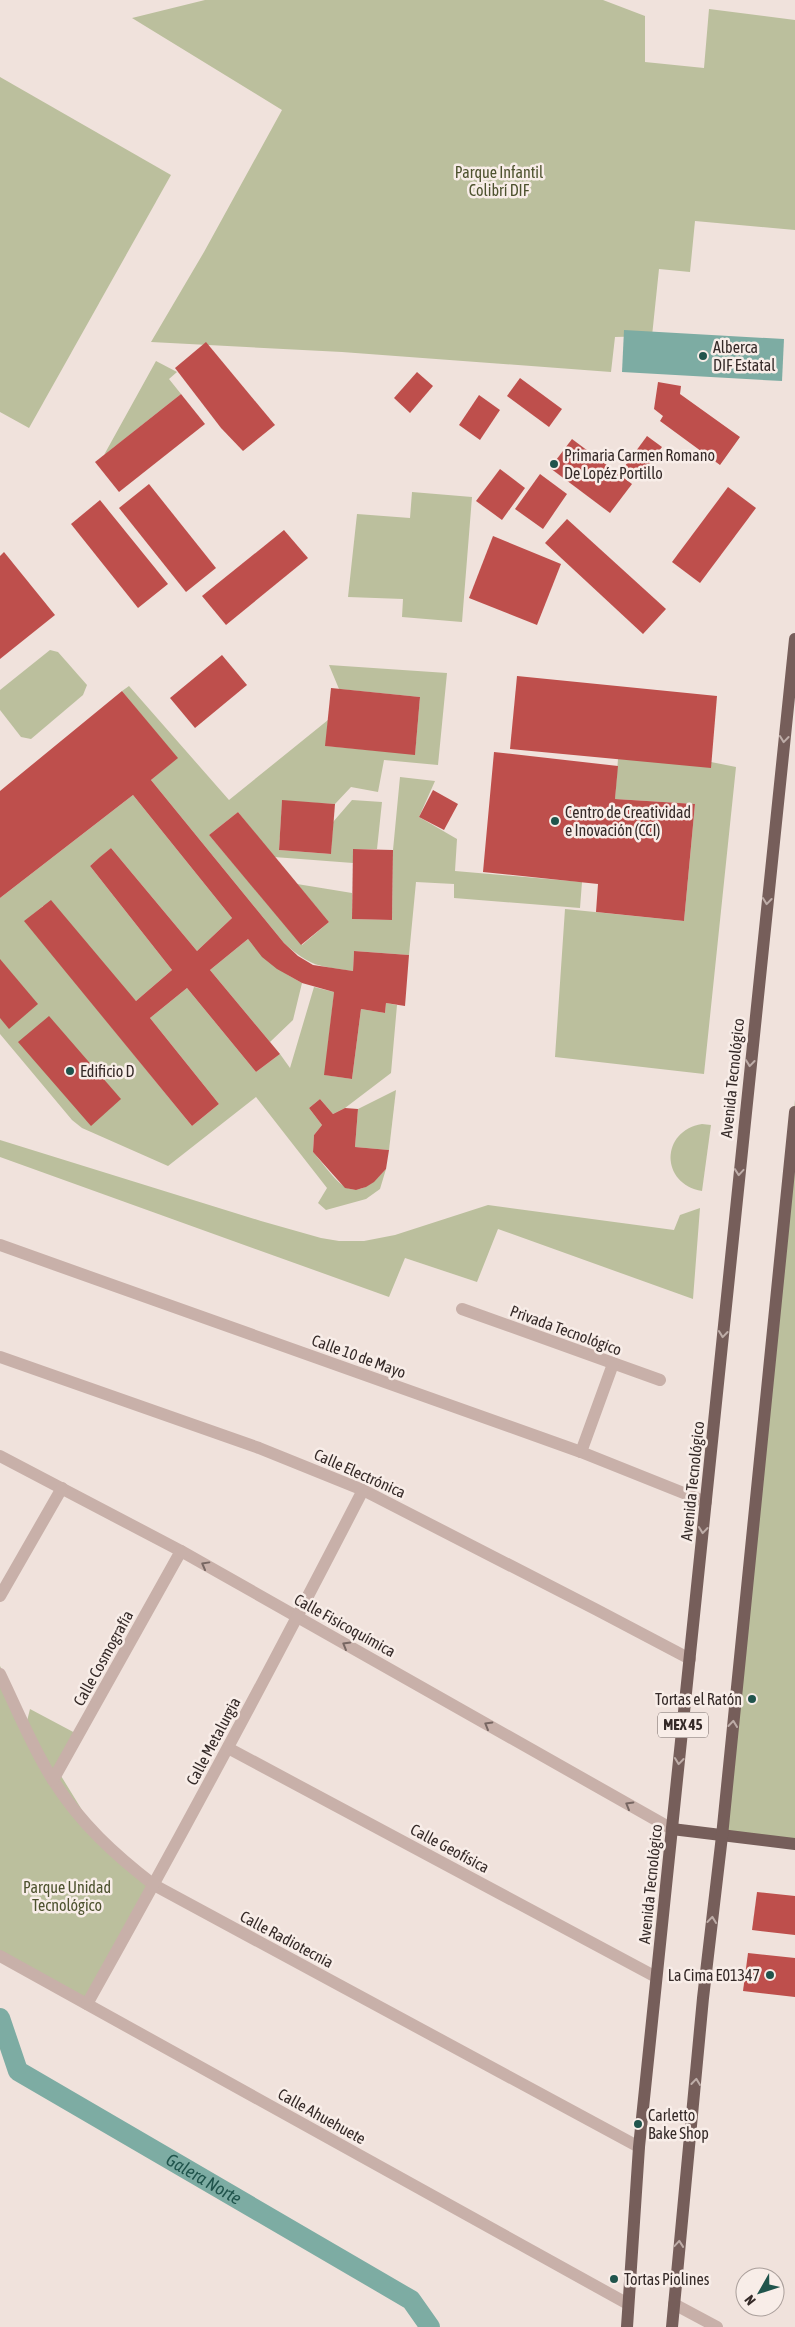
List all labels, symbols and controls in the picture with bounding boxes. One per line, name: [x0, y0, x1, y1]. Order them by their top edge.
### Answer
park label: Parque Infantil Colibrí DIF: [455, 163, 544, 199]
place label: Alberca DIF Estatal: [713, 338, 776, 374]
marker: Alberca DIF Estatal: [697, 350, 709, 362]
place label: Primaria Carmen Romano De Lopéz Portillo: [564, 446, 715, 483]
marker: Primaria Carmen Romano De Lopéz Portillo: [548, 458, 560, 470]
one-way arrow: [779, 736, 790, 744]
place label: Centro de Creatividad e Inovación (CCI): [565, 803, 691, 840]
marker: Centro de Creatividad e Inovación (CCI): [549, 815, 561, 827]
one-way arrow: [762, 897, 773, 905]
street label: Avenida Tecnológico: [717, 1017, 748, 1139]
one-way arrow: [745, 1059, 756, 1067]
place label: Edificio D: [80, 1062, 134, 1080]
marker: Edificio D: [64, 1065, 76, 1077]
one-way arrow: [734, 1168, 745, 1176]
street label: Privada Tecnológico: [507, 1301, 624, 1359]
one-way arrow: [718, 1330, 729, 1338]
street label: Calle 10 de Mayo: [309, 1331, 409, 1382]
street label: Avenida Tecnológico: [677, 1420, 708, 1542]
street label: Calle Electrónica: [312, 1445, 408, 1501]
one-way arrow: [698, 1526, 709, 1534]
one-way arrow: [201, 1561, 210, 1571]
street label: Calle Fisicoquímica: [291, 1590, 399, 1661]
street label: Calle Cosmografía: [69, 1607, 137, 1709]
one-way arrow: [343, 1641, 352, 1651]
place label: Tortas el Ratón: [655, 1690, 742, 1708]
marker: Tortas el Ratón: [746, 1693, 758, 1705]
street label: Calle Metalurgia: [182, 1694, 245, 1788]
road number: MEX 45: [658, 1712, 708, 1738]
one-way arrow: [727, 1720, 738, 1728]
one-way arrow: [484, 1721, 493, 1731]
one-way arrow: [674, 1758, 685, 1766]
one-way arrow: [626, 1801, 635, 1811]
street label: Calle Geofísica: [408, 1820, 492, 1876]
street label: Avenida Tecnológico: [635, 1823, 666, 1945]
park label: Parque Unidad Tecnológico: [23, 1878, 111, 1915]
street label: Calle Radiotecnia: [237, 1907, 337, 1971]
one-way arrow: [706, 1916, 717, 1924]
place label: La Cima E01347: [668, 1966, 760, 1984]
marker: La Cima E01347: [764, 1969, 776, 1981]
one-way arrow: [690, 2078, 701, 2086]
street label: Calle Ahuehuete: [275, 2084, 369, 2148]
place label: Carletto Bake Shop: [648, 2106, 709, 2143]
marker: Carletto Bake Shop: [632, 2118, 644, 2130]
water label: Galera Norte: [163, 2149, 245, 2209]
one-way arrow: [673, 2239, 684, 2247]
north arrow: [735, 2267, 785, 2317]
place label: Tortas Piolines: [624, 2270, 710, 2288]
marker: Tortas Piolines: [608, 2273, 620, 2285]
text: N: [741, 2292, 759, 2308]

